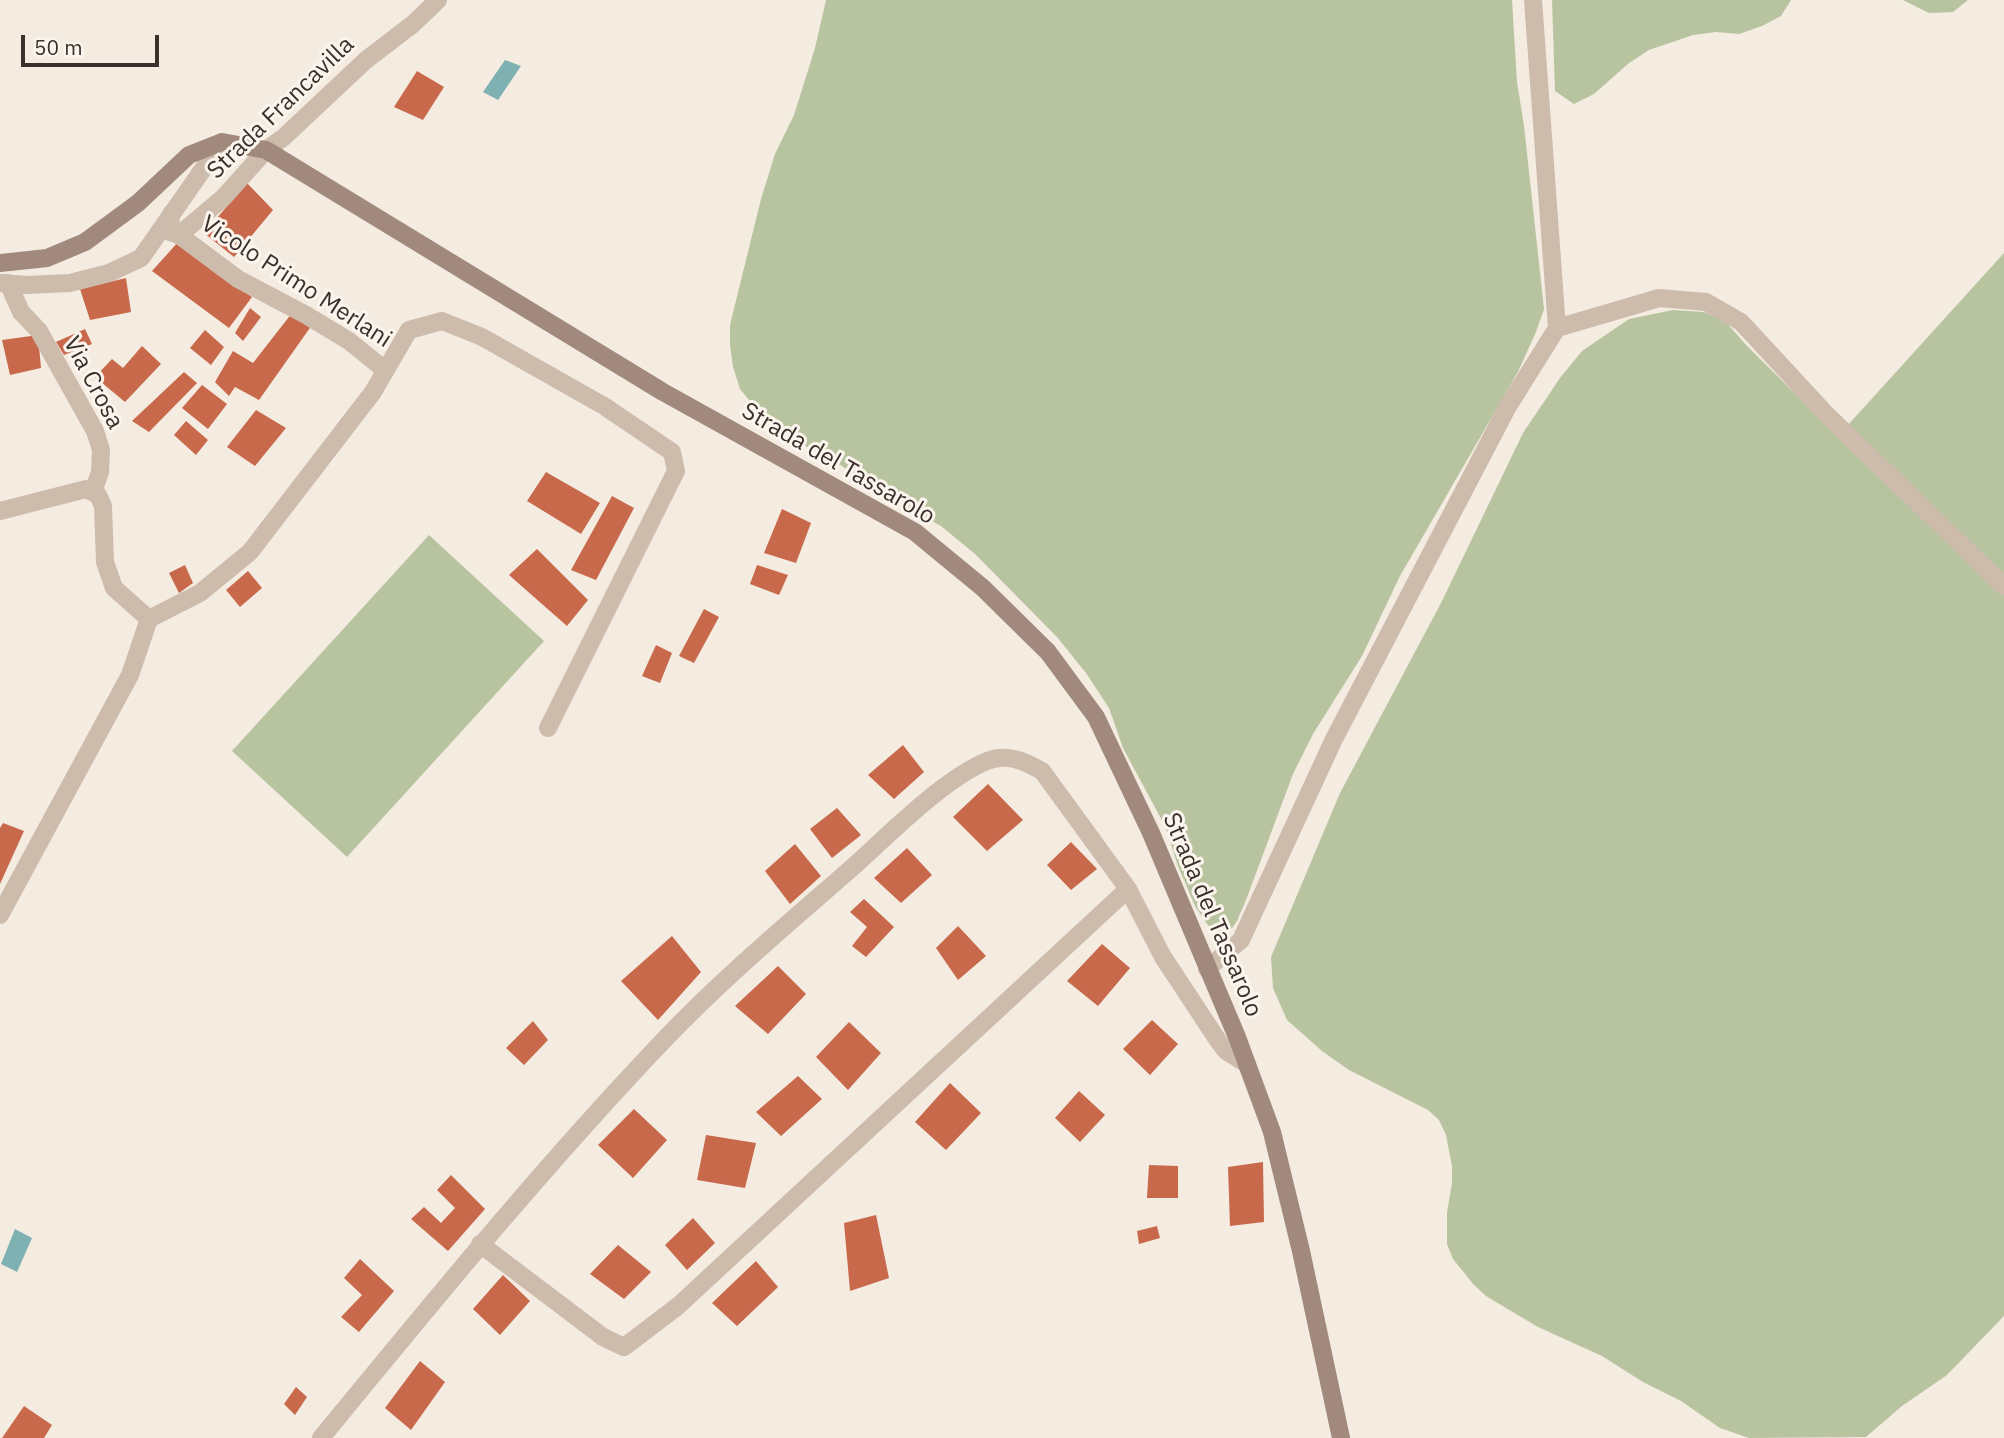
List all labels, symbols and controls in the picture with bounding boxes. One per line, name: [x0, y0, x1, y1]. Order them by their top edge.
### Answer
scale bar: [24, 21, 163, 65]
street label: Strada Francavilla: [202, 31, 360, 185]
text: 50 m: [34, 33, 83, 61]
street label: Vicolo Primo Merlani: [195, 210, 397, 354]
street label: Via Crosa: [57, 332, 129, 434]
street label: Strada del Tassarolo: [736, 397, 940, 531]
street label: Strada del Tassarolo: [1156, 809, 1268, 1021]

